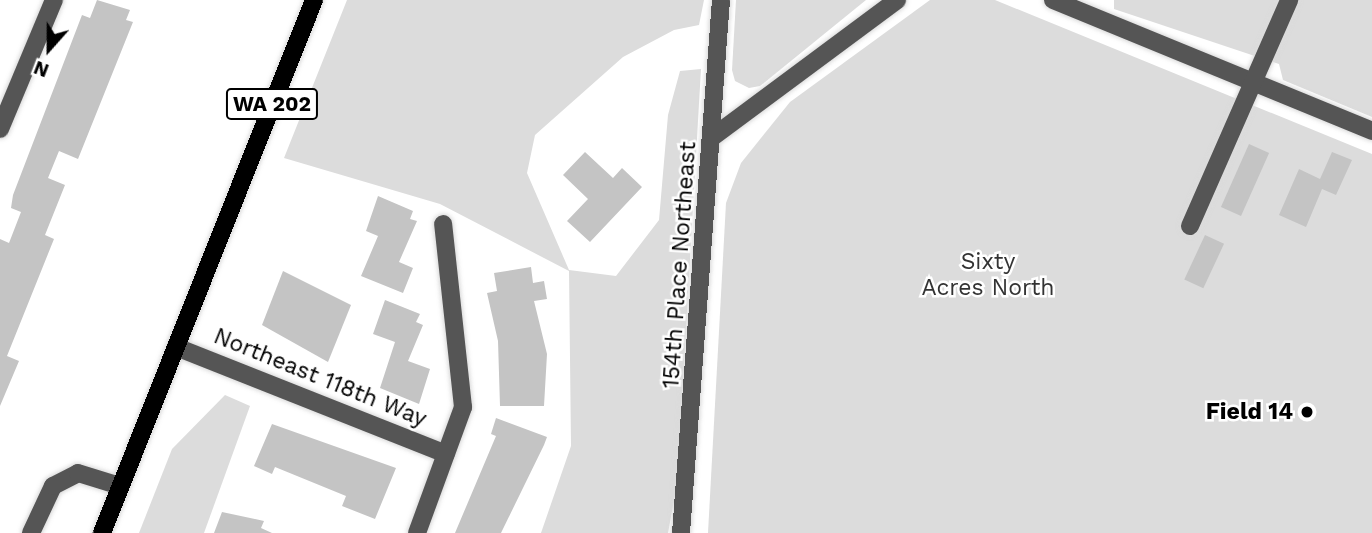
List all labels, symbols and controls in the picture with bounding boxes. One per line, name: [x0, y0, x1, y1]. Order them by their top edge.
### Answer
north arrow: [14, 14, 84, 84]
text: N: [31, 56, 52, 82]
road number: WA 202: [225, 86, 319, 122]
street label: 154th Place Northeast: [658, 141, 702, 389]
park label: Sixty Acres North: [921, 248, 1055, 302]
street label: Northeast 118th Way: [209, 322, 431, 434]
place label: Field 14: [1206, 398, 1293, 426]
marker: Field 14: [1299, 404, 1315, 420]

